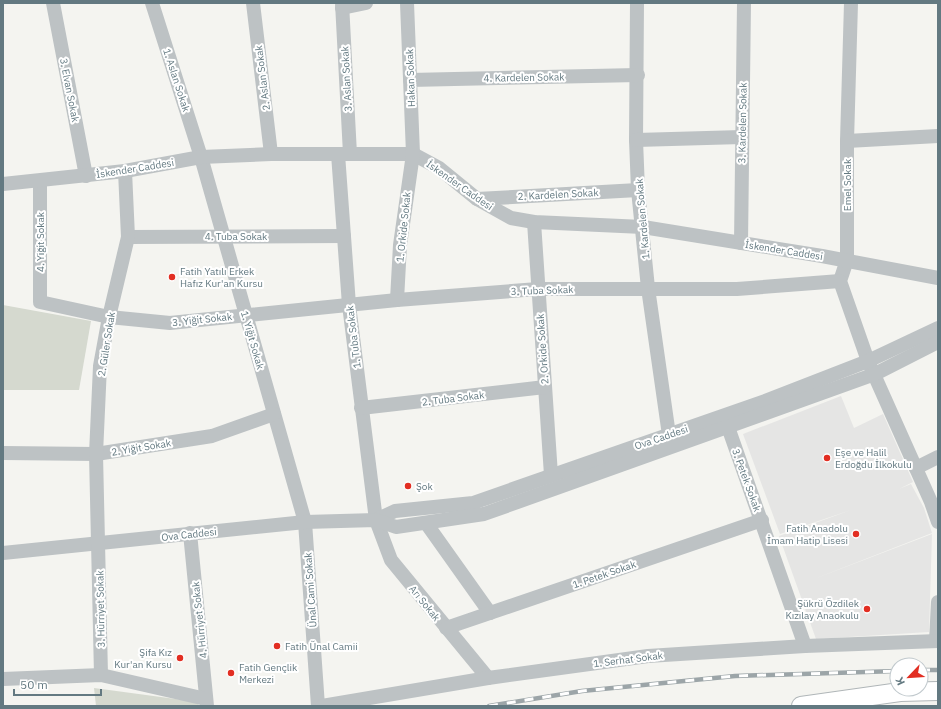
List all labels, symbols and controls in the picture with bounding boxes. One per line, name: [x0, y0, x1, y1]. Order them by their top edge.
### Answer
street label: 2. Aslan Sokak: [252, 44, 273, 111]
street label: 3. Aslan Sokak: [338, 45, 355, 112]
street label: 1. Aslan Sokak: [160, 47, 193, 114]
street label: Hakan Sokak: [403, 48, 418, 107]
street label: 3. Elvan Sokak: [57, 57, 82, 124]
street label: 4. Kardelen Sokak: [483, 70, 565, 85]
street label: 3. Kardelen Sokak: [735, 82, 750, 164]
street label: İskender Caddesi: [95, 156, 175, 181]
street label: İskender Caddesi: [424, 158, 496, 213]
street label: Emel Sokak: [841, 158, 854, 211]
street label: 1. Kardelen Sokak: [632, 177, 653, 260]
street label: 2. Kardelen Sokak: [517, 186, 600, 203]
street label: 1. Orkide Sokak: [393, 191, 414, 263]
street label: 4. Yiğit Sokak: [34, 211, 47, 272]
street label: 4. Tuba Sokak: [205, 230, 268, 243]
street label: İskender Caddesi: [744, 238, 824, 263]
place label: Fatih Yatılı Erkek Hafız Kur'an Kursu: [180, 265, 263, 290]
marker: Fatih Yatılı Erkek Hafız Kur'an Kursu: [167, 272, 177, 282]
street label: 3. Tuba Sokak: [510, 283, 574, 298]
street label: 1. Tuba Sokak: [343, 304, 364, 369]
street label: 1. Yiğit Sokak: [238, 309, 267, 372]
street label: 2. Güler Sokak: [95, 310, 118, 377]
street label: 3. Yiğit Sokak: [171, 310, 233, 329]
street label: 2. Orkide Sokak: [534, 313, 551, 385]
street label: 2. Tuba Sokak: [421, 388, 486, 409]
street label: Ova Caddesi: [633, 422, 690, 453]
street label: 2. Yiğit Sokak: [110, 436, 173, 459]
place label: Eşe ve Halil Erdoğdu İlkokulu: [835, 446, 912, 471]
street label: 3. Petek Sokak: [729, 447, 764, 514]
marker: Eşe ve Halil Erdoğdu İlkokulu: [822, 453, 832, 463]
place label: Şok: [416, 480, 433, 493]
marker: Şok: [403, 481, 413, 491]
place label: Fatih Anadolu İmam Hatip Lisesi: [767, 522, 848, 547]
street label: Ova Caddesi: [161, 525, 217, 544]
marker: Fatih Anadolu İmam Hatip Lisesi: [851, 529, 861, 539]
street label: Ünal Cami Sokak: [301, 551, 320, 628]
street label: 1. Petek Sokak: [571, 557, 638, 591]
street label: 3. Hürriyet Sokak: [93, 570, 108, 648]
street label: 4. Hürriyet Sokak: [189, 580, 210, 659]
street label: Arı Sokak: [406, 583, 443, 624]
place label: Şükrü Özdilek Kızılay Anaokulu: [785, 597, 860, 622]
marker: Şükrü Özdilek Kızılay Anaokulu: [862, 604, 872, 614]
place label: Fatih Ünal Camii: [285, 640, 358, 653]
marker: Fatih Ünal Camii: [272, 641, 282, 651]
place label: Şifa Kız Kur'an Kursu: [114, 646, 172, 671]
street label: 1. Serhat Sokak: [592, 649, 664, 670]
marker: Şifa Kız Kur'an Kursu: [175, 653, 185, 663]
north arrow: [889, 657, 929, 697]
place label: Fatih Gençlik Merkezi: [239, 661, 298, 686]
marker: Fatih Gençlik Merkezi: [226, 668, 236, 678]
scale bar: [14, 671, 101, 697]
text: K: [892, 674, 908, 688]
text: 50 m: [20, 677, 48, 692]

